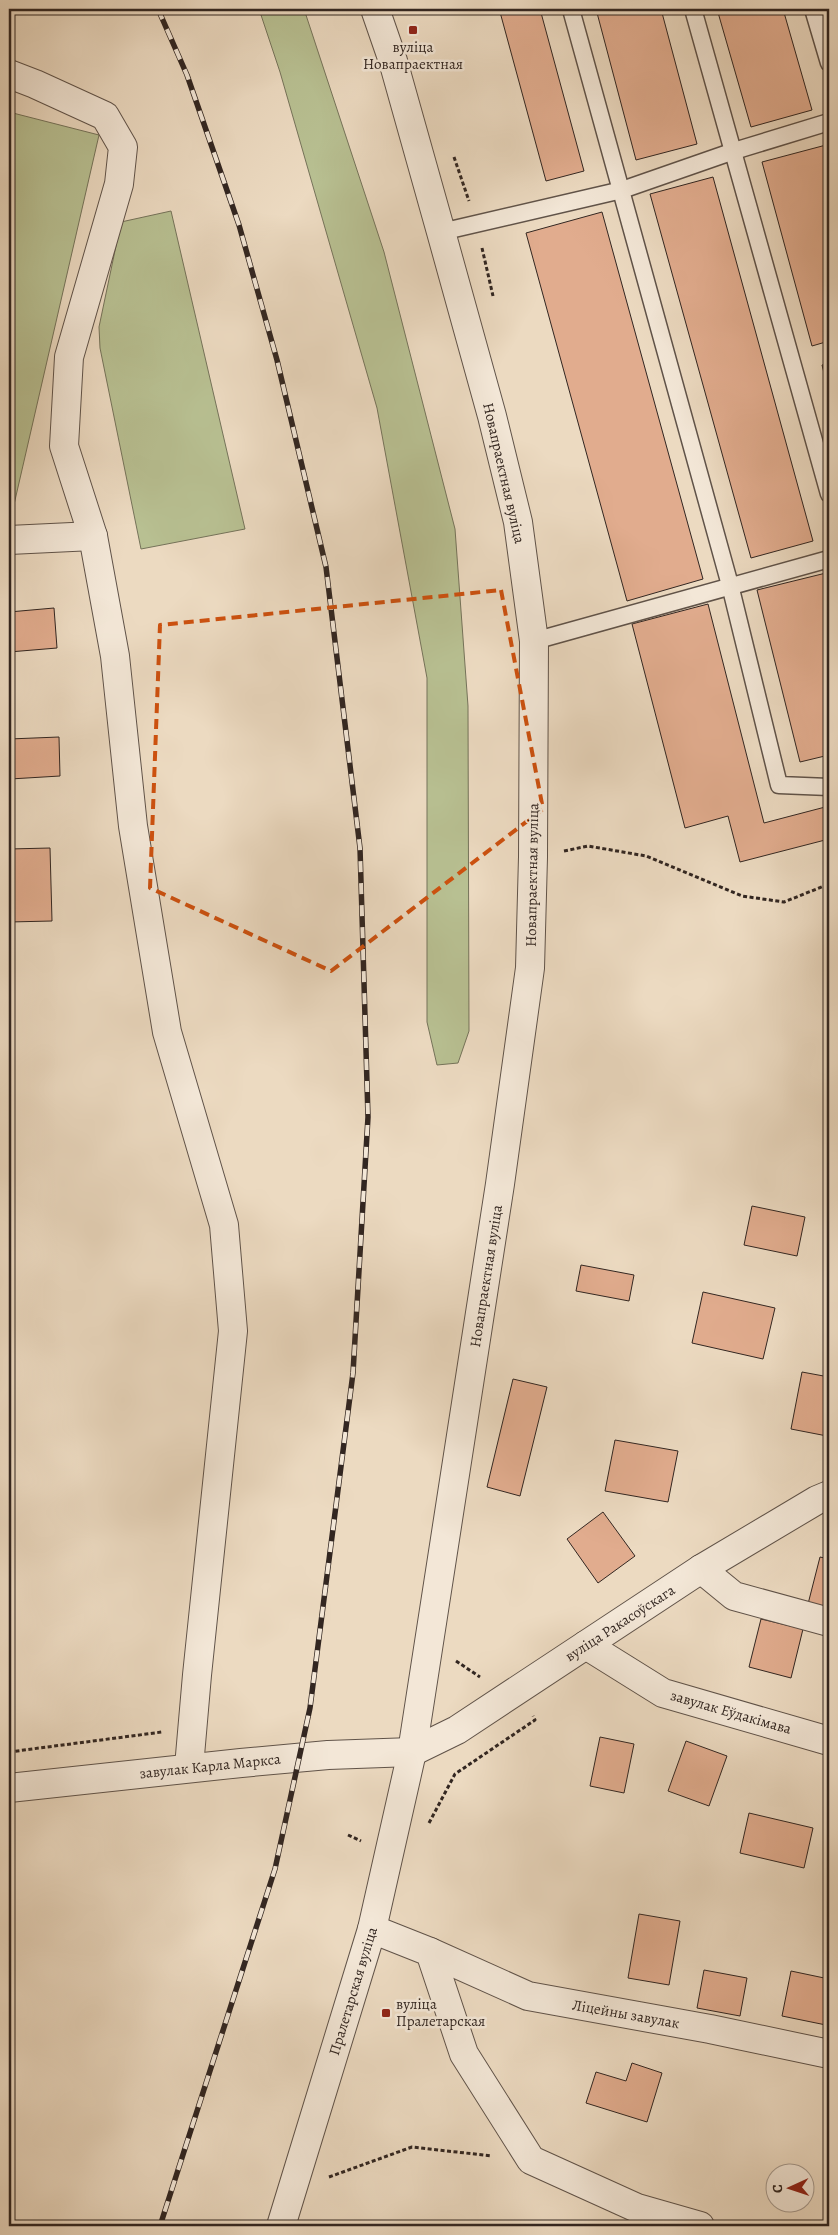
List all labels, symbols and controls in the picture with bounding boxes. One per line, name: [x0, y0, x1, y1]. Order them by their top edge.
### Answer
marker: вуліца Новапраектная: [407, 24, 419, 36]
place label: вуліца Новапраектная: [363, 37, 463, 74]
street label: Новапраектная вуліца: [478, 401, 530, 545]
street label: Новапраектная вуліца: [521, 803, 543, 947]
street label: Новапраектная вуліца: [465, 1203, 507, 1349]
street label: вуліца Ракасоўскага: [561, 1580, 679, 1666]
street label: завулак Еўдакімава: [668, 1685, 794, 1739]
street label: завулак Карла Маркса: [138, 1749, 282, 1783]
street label: Пралетарская вуліца: [324, 1924, 382, 2058]
place label: вуліца Пралетарская: [396, 1994, 485, 2031]
street label: Ліцейны завулак: [571, 1995, 682, 2033]
marker: вуліца Пралетарская: [380, 2007, 392, 2019]
north arrow: [766, 2162, 816, 2212]
text: С: [768, 2183, 787, 2193]

